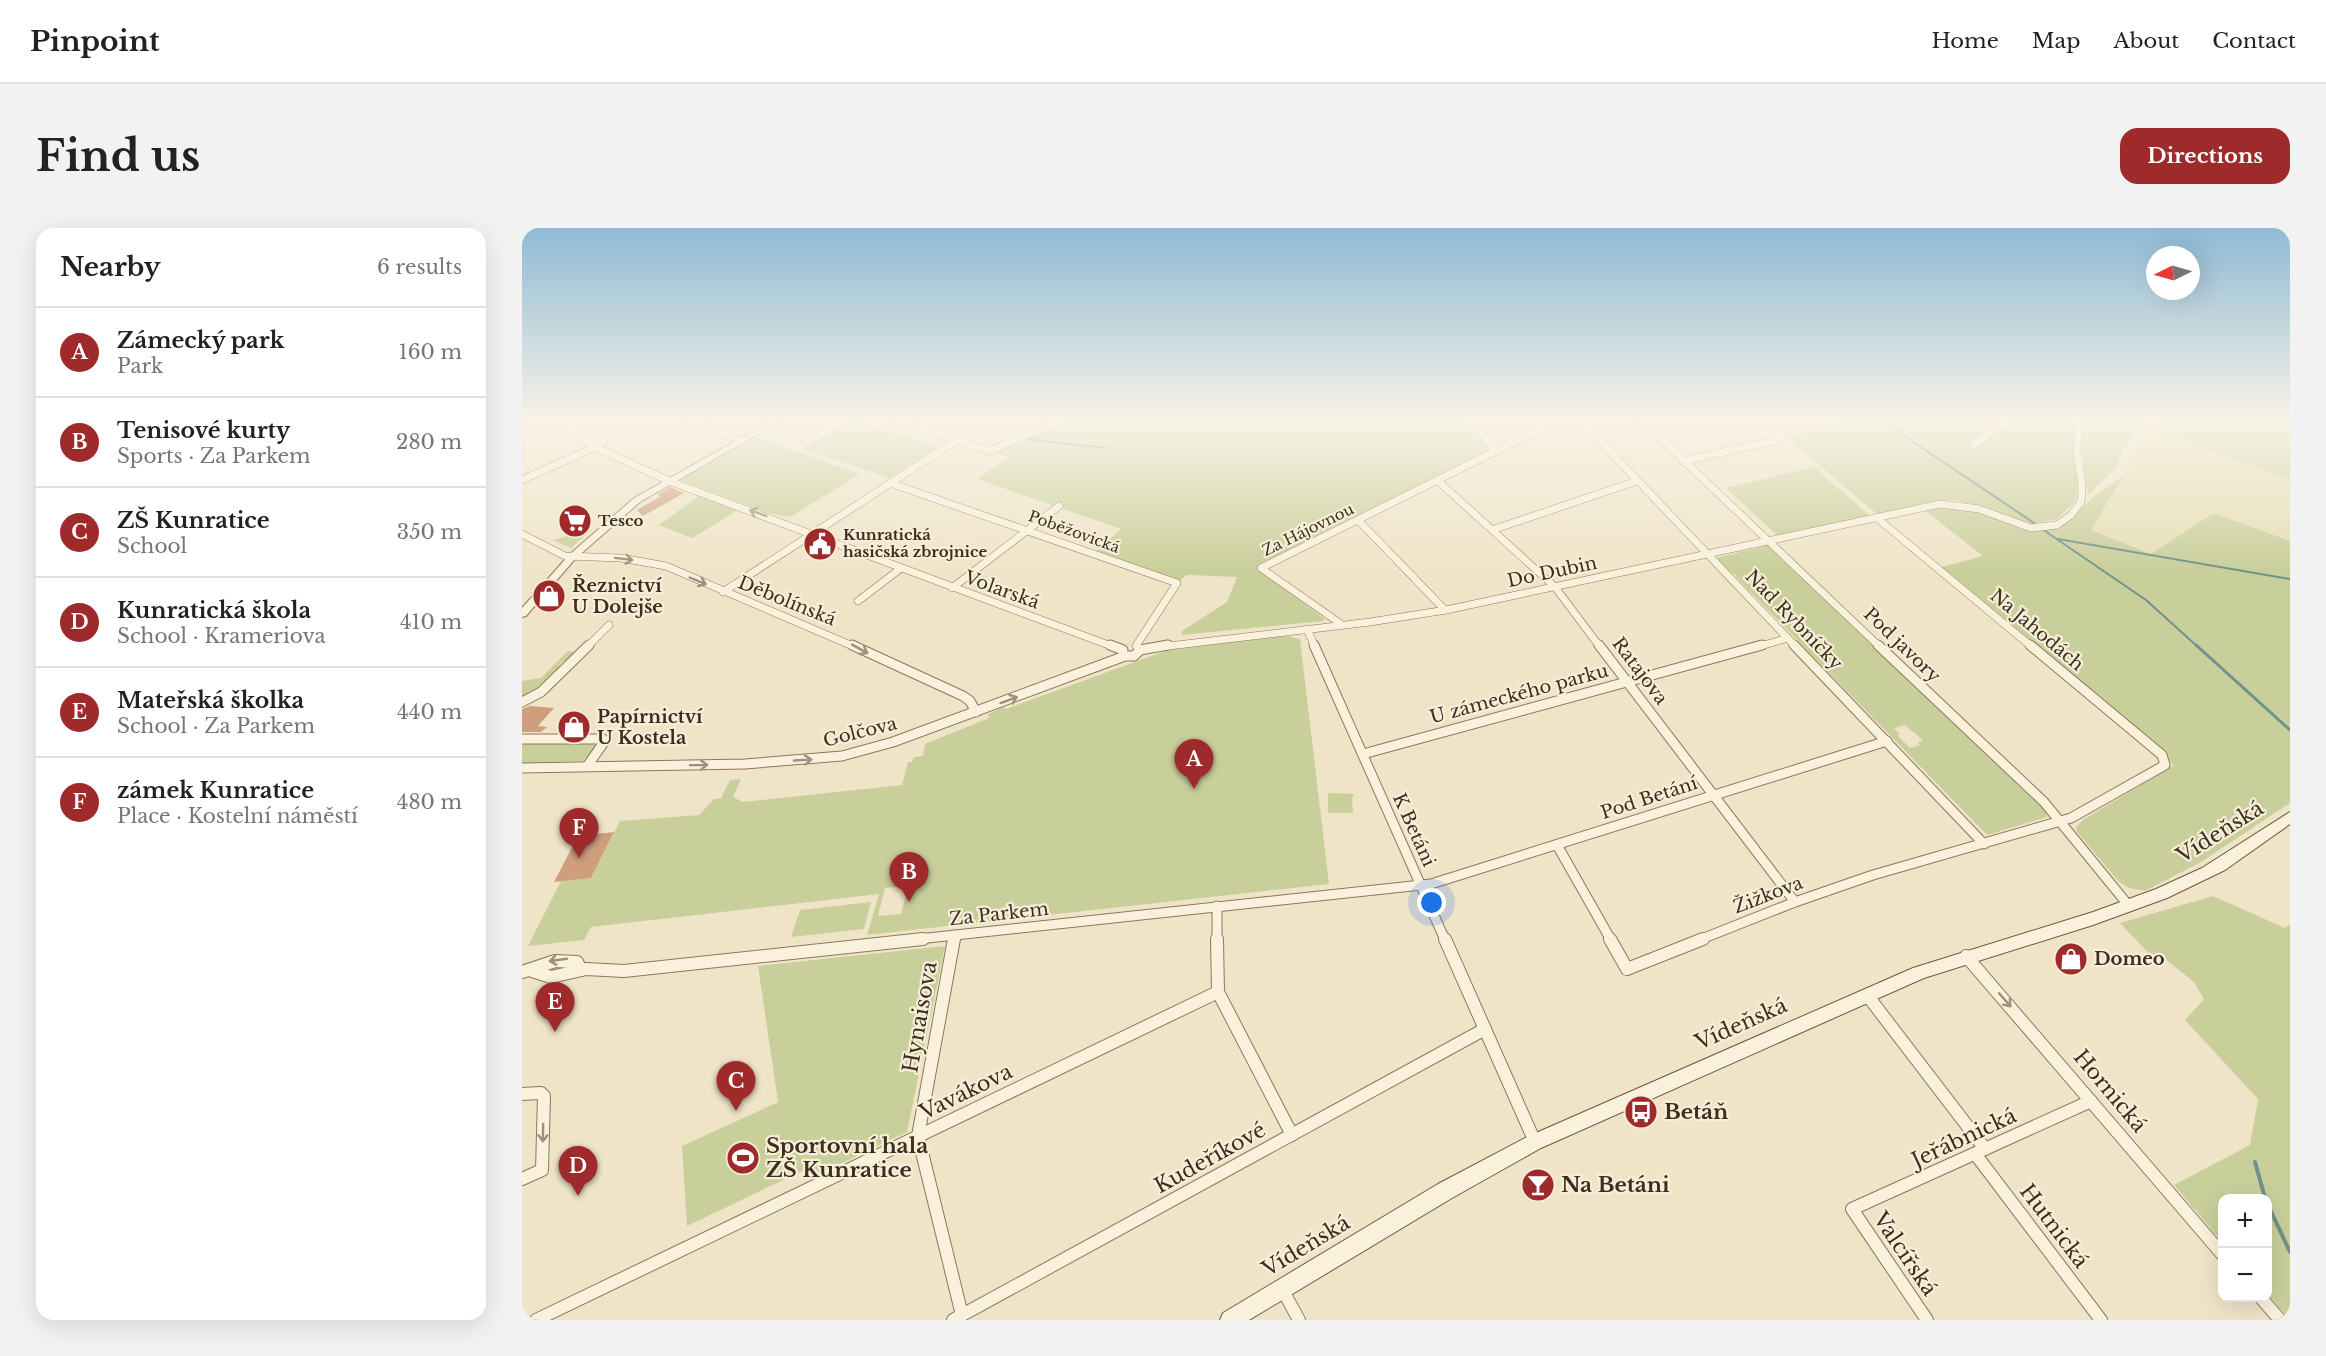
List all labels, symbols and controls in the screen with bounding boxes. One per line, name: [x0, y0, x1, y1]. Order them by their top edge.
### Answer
text: Pinpoint: [30, 24, 160, 59]
text: Home: [1932, 28, 1999, 54]
text: Map: [2032, 28, 2080, 54]
text: About: [2113, 28, 2179, 54]
text: Contact: [2212, 28, 2296, 54]
button: Directions: [2120, 128, 2290, 184]
text: Find us: [36, 130, 200, 182]
north arrow: [2146, 246, 2200, 300]
text: Nearby: [60, 251, 161, 283]
text: 6 results: [377, 255, 462, 279]
text: Zámecký park: [117, 327, 284, 354]
text: A: [71, 340, 88, 364]
text: 160 m: [399, 340, 462, 364]
text: Park: [117, 354, 163, 378]
text: Tenisové kurty: [117, 417, 290, 444]
text: B: [72, 430, 87, 454]
text: 280 m: [396, 430, 462, 454]
text: Sports · Za Parkem: [117, 444, 310, 468]
street label: Za Hájovnou: [1259, 499, 1357, 560]
supermarket icon: Tesco: [557, 503, 593, 539]
street label: Poběžovická: [1026, 506, 1123, 557]
text: ZŠ Kunratice: [117, 507, 270, 534]
one-way arrow: [749, 507, 768, 518]
place label: Tesco: [598, 511, 643, 530]
text: C: [71, 520, 88, 544]
text: 350 m: [397, 520, 462, 544]
place label: Kunratická hasičská zbrojnice: [843, 525, 987, 561]
public building icon: Kunratická hasičská zbrojnice: [802, 526, 838, 562]
text: School: [117, 534, 187, 558]
street label: Do Dubin: [1505, 552, 1599, 592]
one-way arrow: [614, 553, 633, 564]
street label: Nad Rybníčky: [1741, 565, 1848, 675]
street label: Volarská: [961, 566, 1042, 614]
street label: Děbolínská: [735, 571, 839, 631]
place label: Řeznictví U Dolejše: [572, 574, 663, 618]
one-way arrow: [689, 576, 707, 587]
shop icon: Řeznictví U Dolejše: [531, 578, 567, 614]
street label: Na Jahodách: [1986, 585, 2088, 675]
text: Kunratická škola: [117, 597, 311, 624]
street label: Pod javory: [1859, 603, 1945, 687]
text: D: [70, 610, 89, 634]
text: 410 m: [400, 610, 462, 634]
text: School · Krameriova: [117, 624, 325, 648]
street label: Ratajova: [1608, 633, 1672, 709]
one-way arrow: [851, 643, 868, 655]
street label: U zámeckého parku: [1427, 660, 1611, 728]
text: Mateřská školka: [117, 687, 304, 714]
one-way arrow: [1000, 693, 1018, 704]
text: E: [72, 700, 87, 724]
text: 440 m: [397, 700, 462, 724]
place label: Papírnictví U Kostela: [597, 706, 703, 749]
shop icon: Papírnictví U Kostela: [556, 709, 592, 745]
street label: Golčova: [821, 712, 899, 752]
text: School · Za Parkem: [117, 714, 315, 738]
pin: A: [1174, 740, 1214, 789]
one-way arrow: [793, 754, 813, 765]
one-way arrow: [688, 759, 708, 771]
street label: Pod Betání: [1598, 772, 1701, 824]
text: zámek Kunratice: [117, 777, 314, 804]
text: F: [73, 790, 86, 814]
text: 480 m: [397, 790, 462, 814]
street label: K Betáni: [1388, 790, 1440, 870]
street label: Vídeňská: [2171, 795, 2269, 869]
text: Place · Kostelní náměstí: [117, 804, 358, 828]
pin: F: [560, 808, 598, 858]
pin: B: [890, 852, 928, 902]
street label: Žižkova: [1730, 871, 1806, 918]
your location: [1417, 888, 1446, 917]
street label: Za Parkem: [948, 898, 1050, 930]
shop icon: Domeo: [2053, 941, 2089, 977]
place label: Domeo: [2094, 948, 2165, 970]
one-way arrow: [549, 955, 568, 966]
street label: Hynaisova: [897, 959, 943, 1075]
pin: E: [536, 982, 574, 1032]
street label: Vídeňská: [1690, 992, 1791, 1056]
one-way arrow: [1998, 992, 2011, 1008]
street label: Hornická: [2068, 1044, 2152, 1138]
street label: Vavákova: [915, 1058, 1017, 1126]
pin: C: [716, 1062, 756, 1111]
bus stop icon: Betáň: [1623, 1094, 1659, 1130]
place label: Betáň: [1664, 1099, 1728, 1125]
street label: Jeřábnická: [1905, 1102, 2021, 1175]
street label: Kudeříkové: [1150, 1117, 1270, 1199]
one-way arrow: [537, 1123, 549, 1143]
place label: Sportovní hala ZŠ Kunratice: [766, 1133, 928, 1183]
sports icon: Sportovní hala ZŠ Kunratice: [725, 1140, 761, 1176]
pin: D: [558, 1146, 598, 1196]
bar icon: Na Betáni: [1520, 1167, 1556, 1203]
place label: Na Betáni: [1561, 1172, 1670, 1198]
street label: Hutnická: [2014, 1179, 2094, 1273]
map controls: [2218, 1194, 2272, 1302]
button: +: [2218, 1194, 2272, 1248]
street label: Valcířská: [1867, 1206, 1943, 1301]
street label: Vídeňská: [1257, 1209, 1355, 1283]
button: −: [2218, 1248, 2272, 1302]

